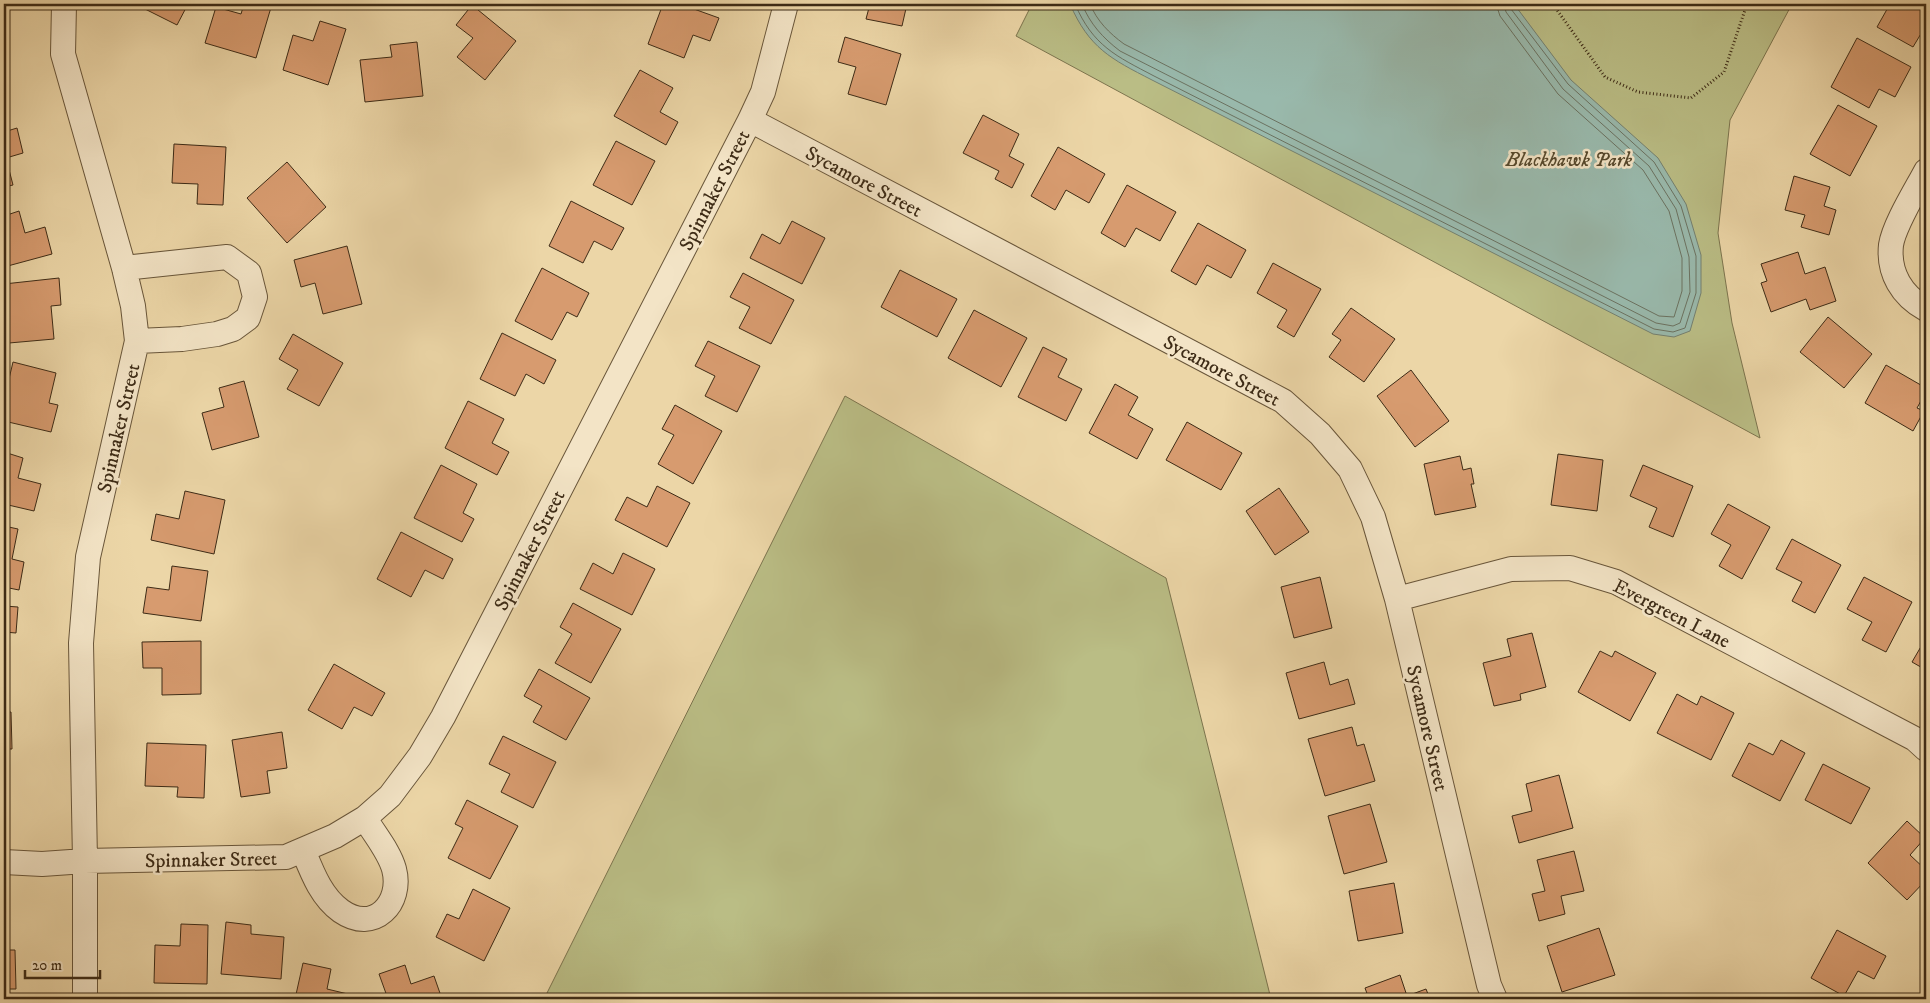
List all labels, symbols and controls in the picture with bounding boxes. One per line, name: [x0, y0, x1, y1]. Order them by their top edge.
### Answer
street label: Spinnaker Street: [674, 126, 756, 255]
street label: Sycamore Street: [801, 141, 926, 224]
park label: Blackhawk Park: [1505, 148, 1633, 173]
street label: Sycamore Street: [1159, 330, 1284, 413]
street label: Spinnaker Street: [92, 361, 147, 496]
street label: Spinnaker Street: [489, 486, 571, 615]
street label: Evergreen Lane: [1608, 574, 1734, 655]
street label: Sycamore Street: [1400, 663, 1453, 794]
street label: Spinnaker Street: [145, 847, 277, 874]
scale bar: [25, 948, 100, 980]
text: 20 m: [32, 956, 62, 975]

